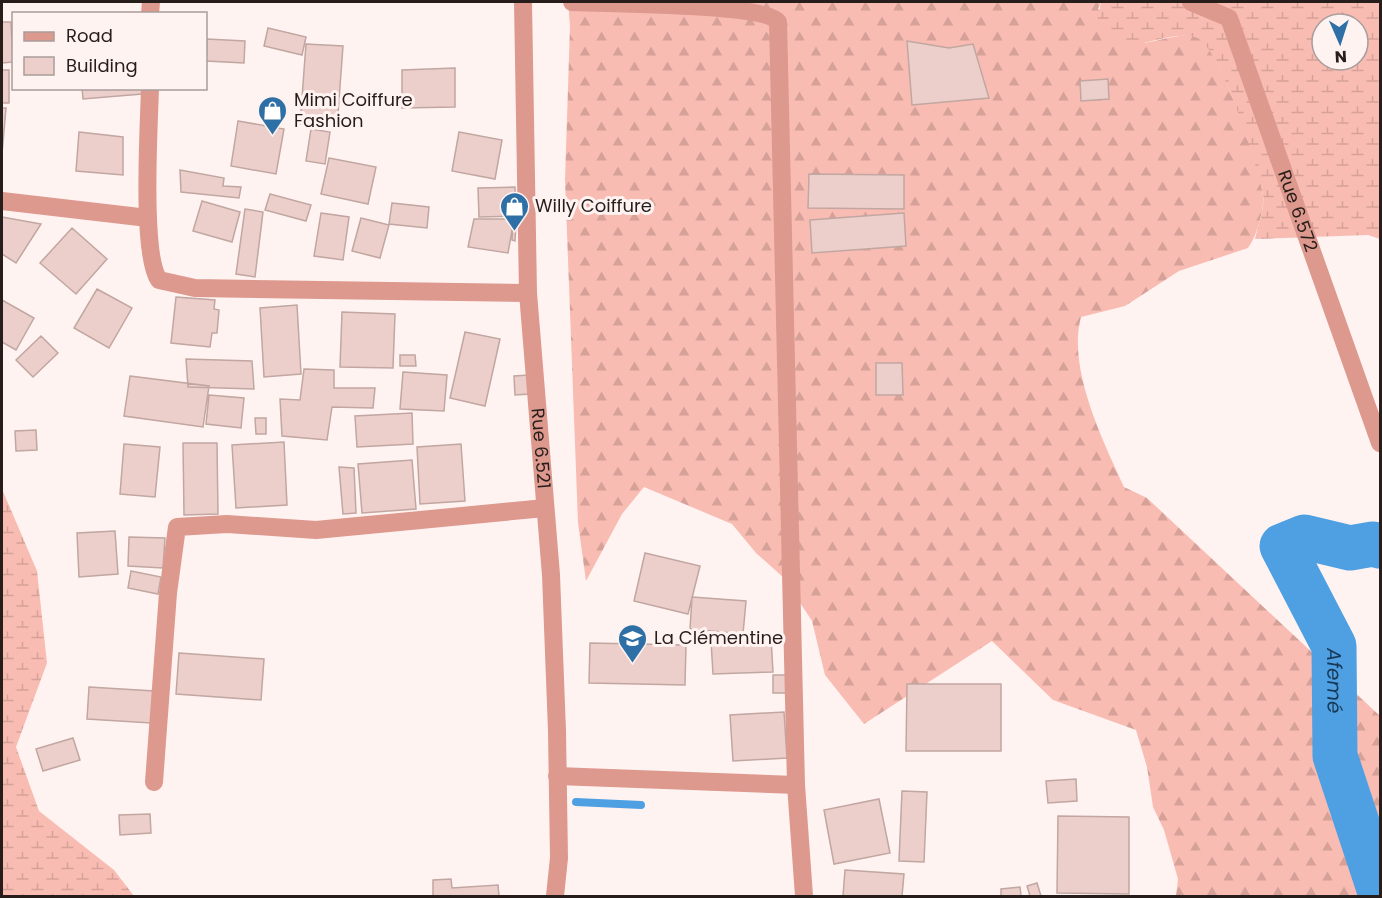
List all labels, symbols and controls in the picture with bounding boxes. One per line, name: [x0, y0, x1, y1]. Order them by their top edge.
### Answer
legend: [12, 12, 207, 90]
north arrow: [1310, 12, 1370, 72]
text: Road: [66, 23, 113, 48]
text: N: [1334, 45, 1347, 68]
text: Building: [66, 53, 138, 78]
place label: Mimi Coiffure Fashion: [294, 87, 413, 133]
shop icon: Mimi Coiffure Fashion: [257, 94, 289, 136]
street label: Rue 6.572: [1272, 166, 1324, 255]
shop icon: Willy Coiffure: [498, 190, 530, 232]
place label: Willy Coiffure: [535, 193, 652, 218]
street label: Rue 6.521: [525, 407, 557, 490]
school or university icon: La Clémentine: [617, 622, 649, 664]
place label: La Clémentine: [654, 625, 783, 650]
water label: Afemé: [1320, 647, 1349, 713]

